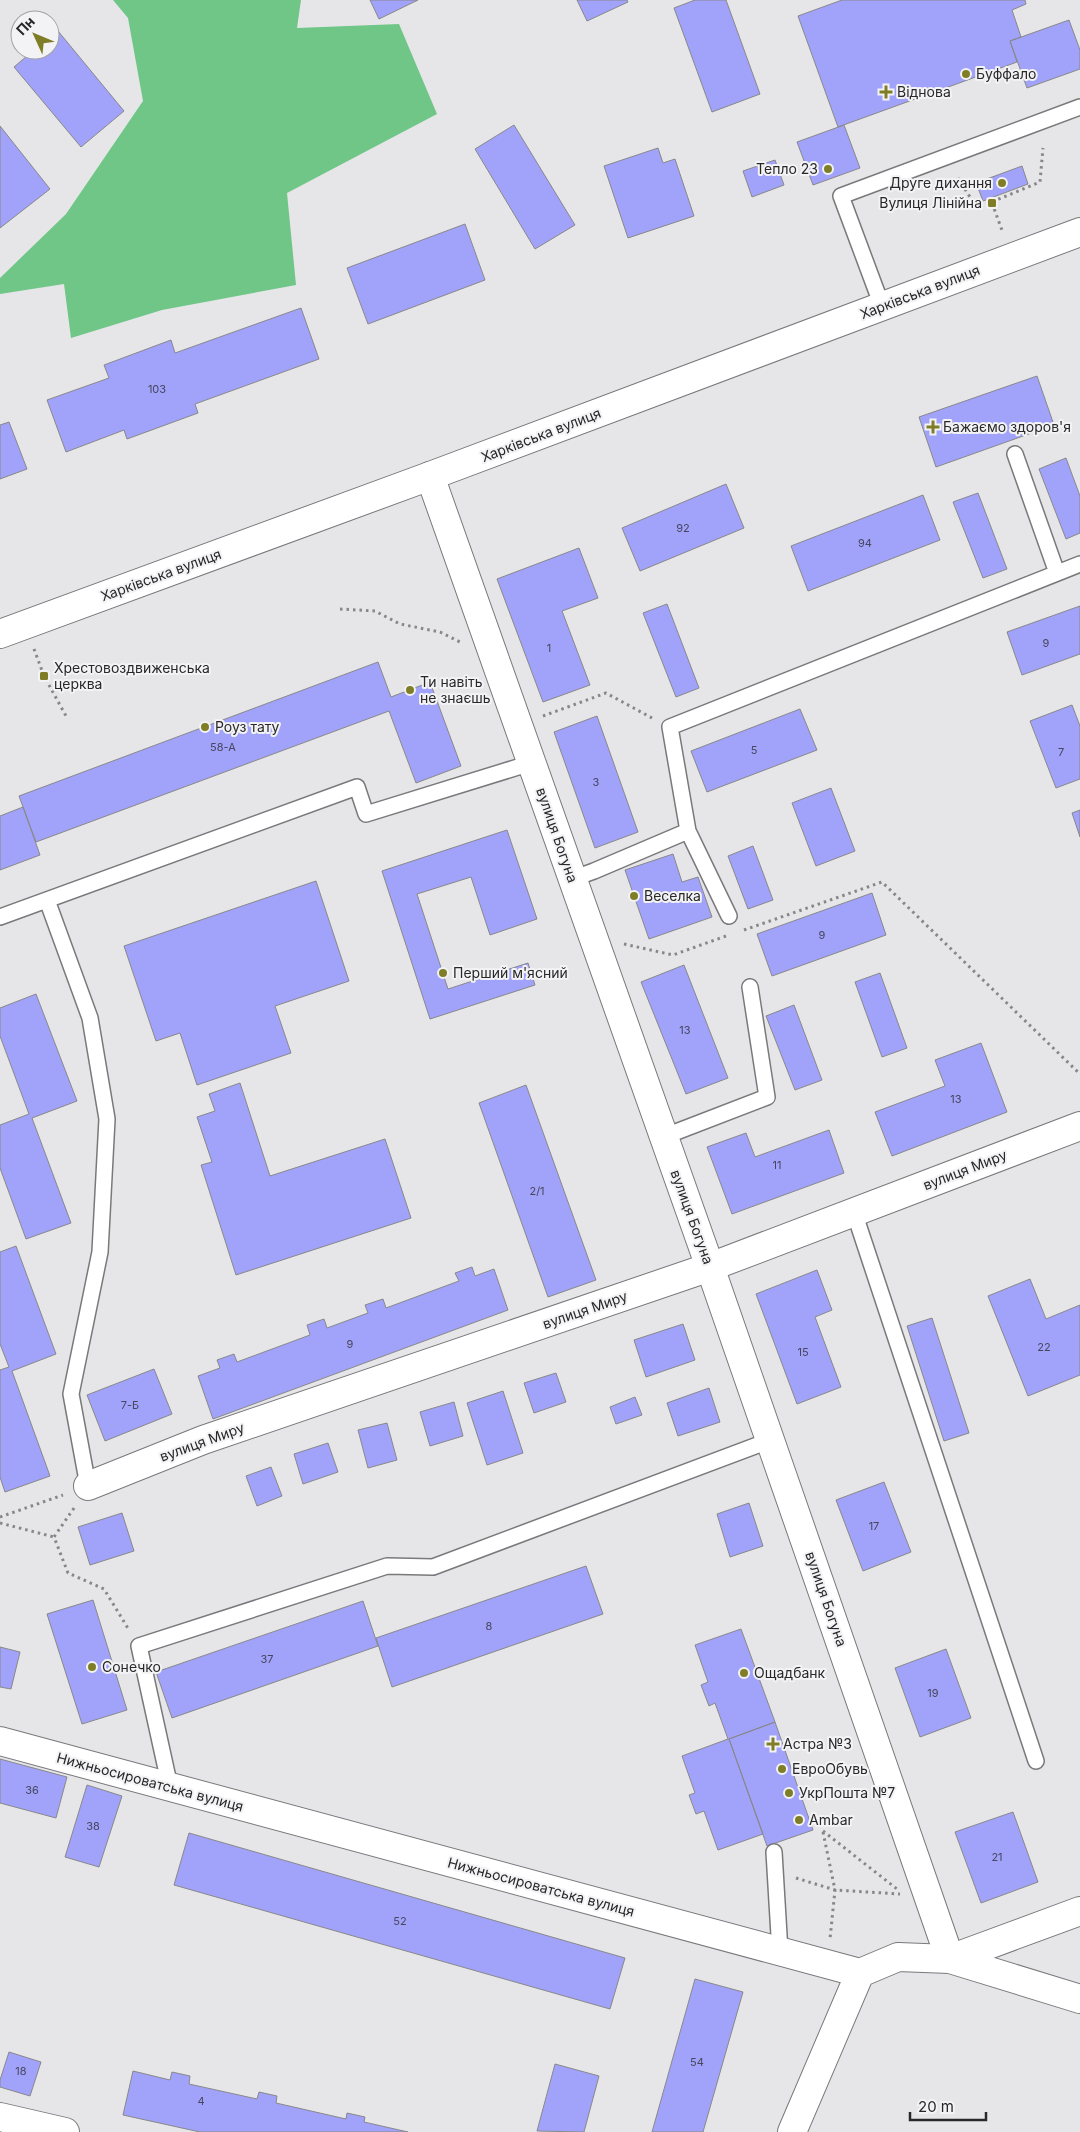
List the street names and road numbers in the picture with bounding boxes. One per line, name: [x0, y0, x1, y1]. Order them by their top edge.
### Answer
street label: Харківська вулиця: [858, 261, 982, 322]
street label: Харківська вулиця: [479, 404, 603, 465]
street label: Харківська вулиця: [98, 545, 223, 604]
street label: вулиця Богуна: [533, 785, 582, 885]
street label: вулиця Миру: [920, 1146, 1009, 1193]
street label: вулиця Богуна: [667, 1167, 717, 1266]
street label: вулиця Миру: [540, 1287, 630, 1332]
street label: вулиця Миру: [157, 1418, 246, 1465]
street label: вулиця Богуна: [802, 1549, 851, 1649]
street label: Нижньосироватська вулиця: [55, 1748, 245, 1815]
street label: Нижньосироватська вулиця: [446, 1853, 636, 1920]

